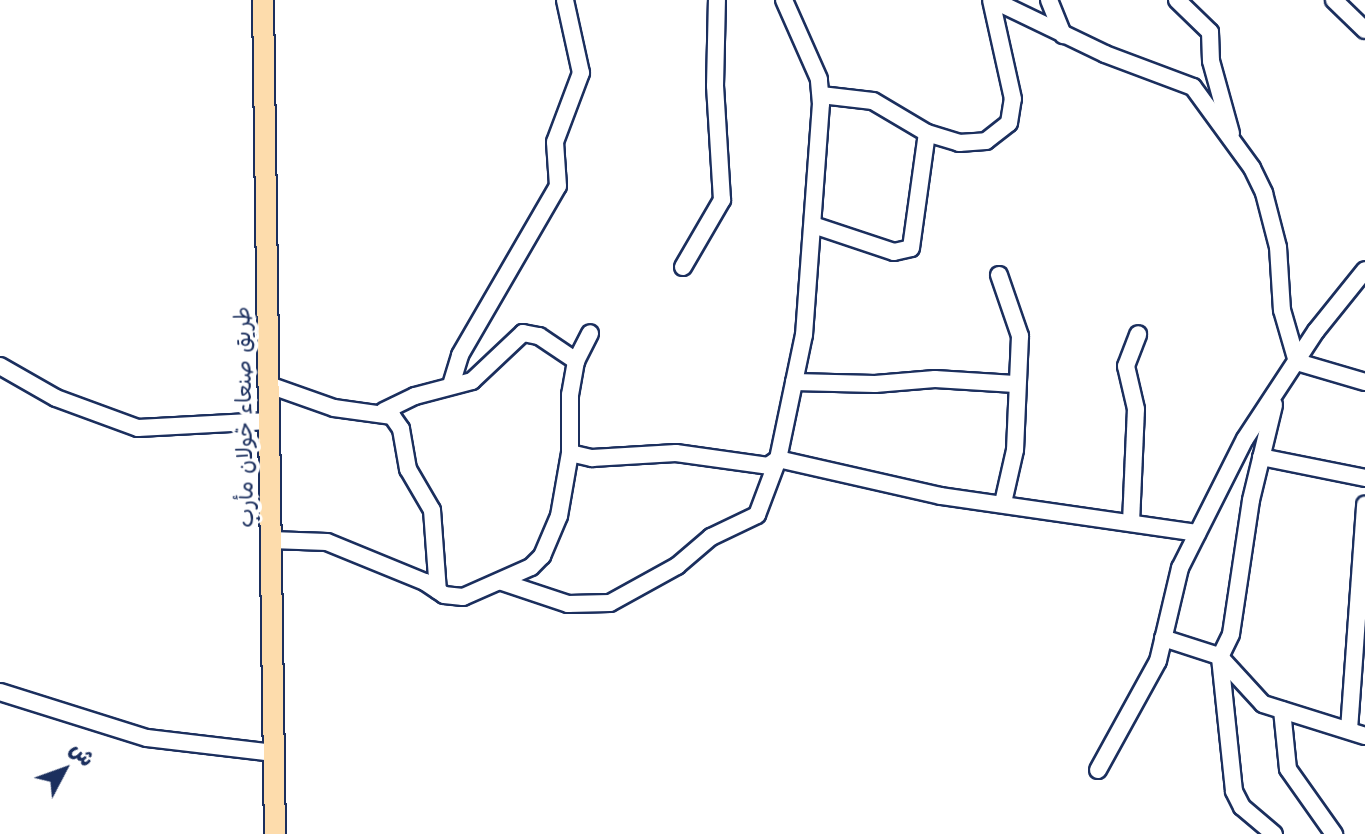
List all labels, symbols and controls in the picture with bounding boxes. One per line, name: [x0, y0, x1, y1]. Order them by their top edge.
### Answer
street label: طريق صنعاء خولان مأرب: [230, 306, 260, 528]
north arrow: [24, 730, 104, 810]
text: ش: [64, 737, 100, 772]

